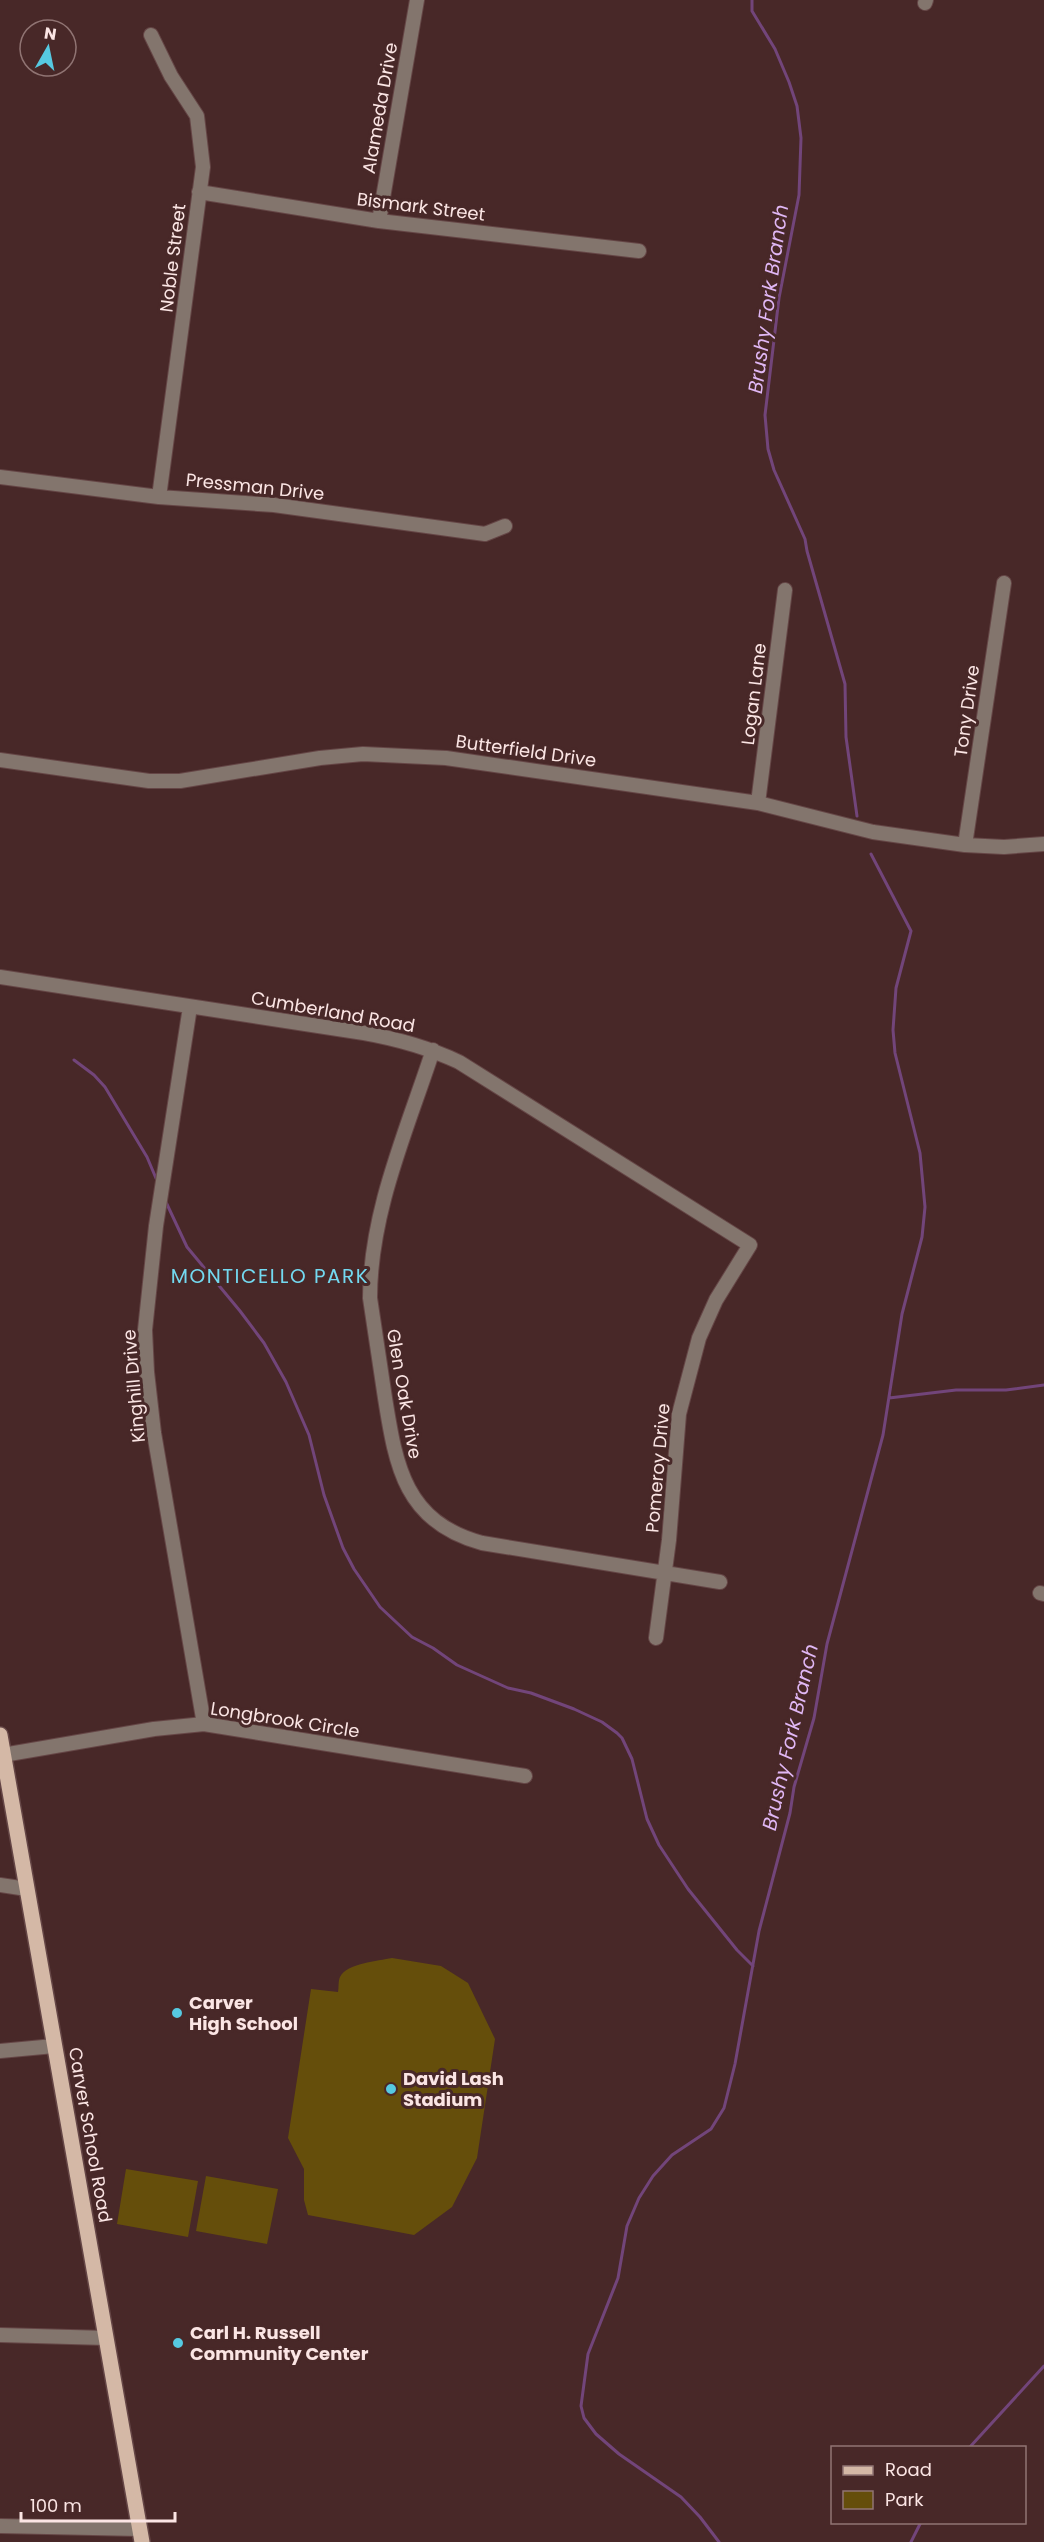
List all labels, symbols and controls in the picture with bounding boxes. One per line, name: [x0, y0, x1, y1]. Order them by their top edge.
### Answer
north arrow: [18, 18, 78, 78]
text: N: [43, 21, 58, 46]
street label: Alameda Drive: [356, 40, 403, 175]
street label: Bismark Street: [355, 186, 487, 227]
street label: Noble Street: [153, 202, 192, 314]
water label: Brushy Fork Branch: [741, 203, 795, 395]
street label: Pressman Drive: [185, 467, 326, 506]
street label: Logan Lane: [735, 642, 772, 746]
street label: Tony Drive: [948, 663, 985, 759]
street label: Butterfield Drive: [454, 728, 598, 773]
street label: Cumberland Road: [249, 985, 417, 1038]
district label: MONTICELLO PARK: [171, 1262, 369, 1290]
street label: Glen Oak Drive: [381, 1327, 428, 1461]
street label: Kinghill Drive: [116, 1328, 151, 1444]
street label: Pomeroy Drive: [639, 1402, 676, 1534]
water label: Brushy Fork Branch: [755, 1641, 825, 1833]
street label: Longbrook Circle: [209, 1695, 361, 1744]
place label: Carver High School: [189, 1990, 298, 2036]
marker: Carver High School: [170, 2006, 184, 2020]
street label: Carver School Road: [63, 2045, 118, 2225]
place label: David Lash Stadium: [403, 2066, 504, 2112]
marker: David Lash Stadium: [384, 2082, 398, 2096]
place label: Carl H. Russell Community Center: [190, 2320, 369, 2366]
marker: Carl H. Russell Community Center: [171, 2336, 185, 2350]
legend: [831, 2446, 1026, 2524]
text: Road: [885, 2457, 932, 2482]
scale bar: [21, 2485, 176, 2523]
text: Park: [885, 2487, 924, 2512]
text: 100 m: [30, 2493, 82, 2518]

